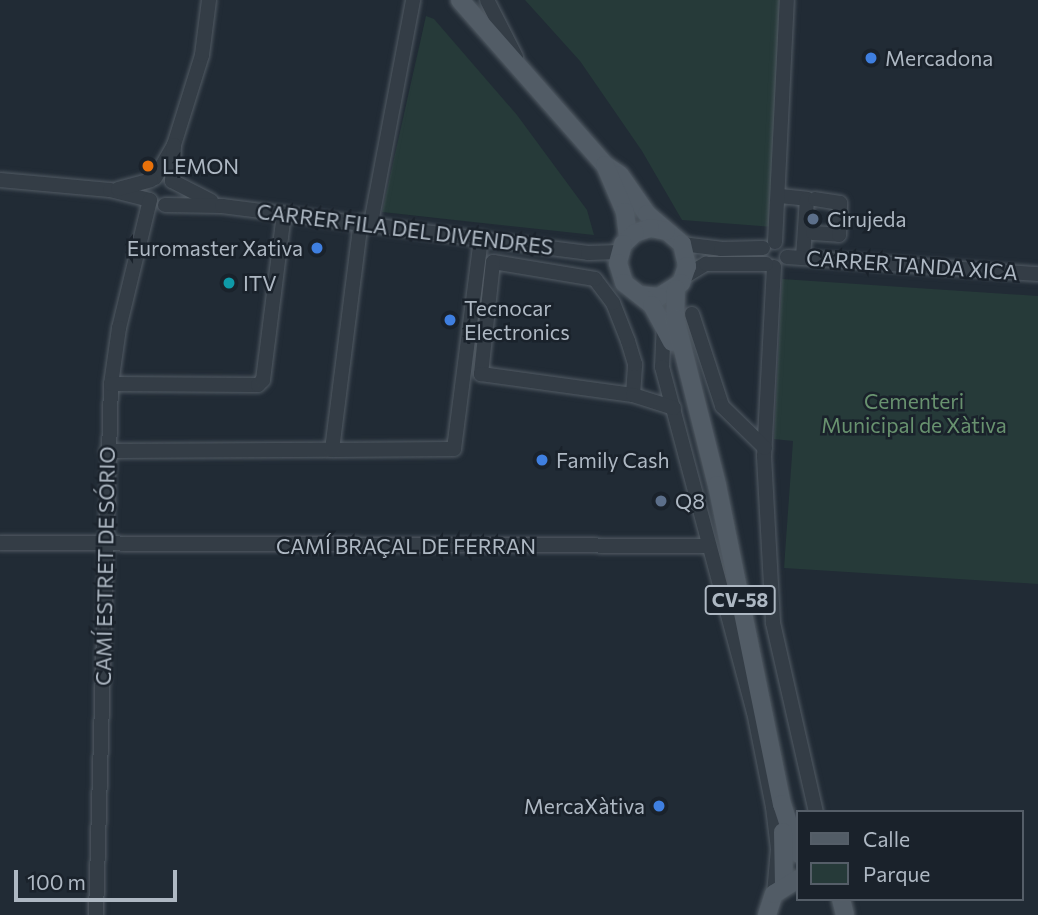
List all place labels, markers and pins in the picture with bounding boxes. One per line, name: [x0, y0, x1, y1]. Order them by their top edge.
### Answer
place label: Mercadona: [885, 45, 993, 71]
marker: Mercadona: [863, 50, 879, 66]
place label: LEMON: [162, 153, 239, 179]
marker: LEMON: [140, 158, 156, 174]
place label: Cirujeda: [827, 206, 906, 232]
marker: Cirujeda: [805, 211, 821, 227]
place label: Euromaster Xativa: [127, 235, 303, 261]
marker: Euromaster Xativa: [309, 240, 325, 256]
place label: ITV: [243, 270, 277, 296]
marker: ITV: [221, 275, 237, 291]
place label: Tecnocar Electronics: [464, 295, 570, 345]
marker: Tecnocar Electronics: [442, 312, 458, 328]
place label: Family Cash: [556, 447, 670, 473]
marker: Family Cash: [534, 452, 550, 468]
place label: Q8: [675, 488, 705, 514]
marker: Q8: [653, 493, 669, 509]
place label: MercaXàtiva: [524, 793, 645, 819]
marker: MercaXàtiva: [651, 798, 667, 814]

